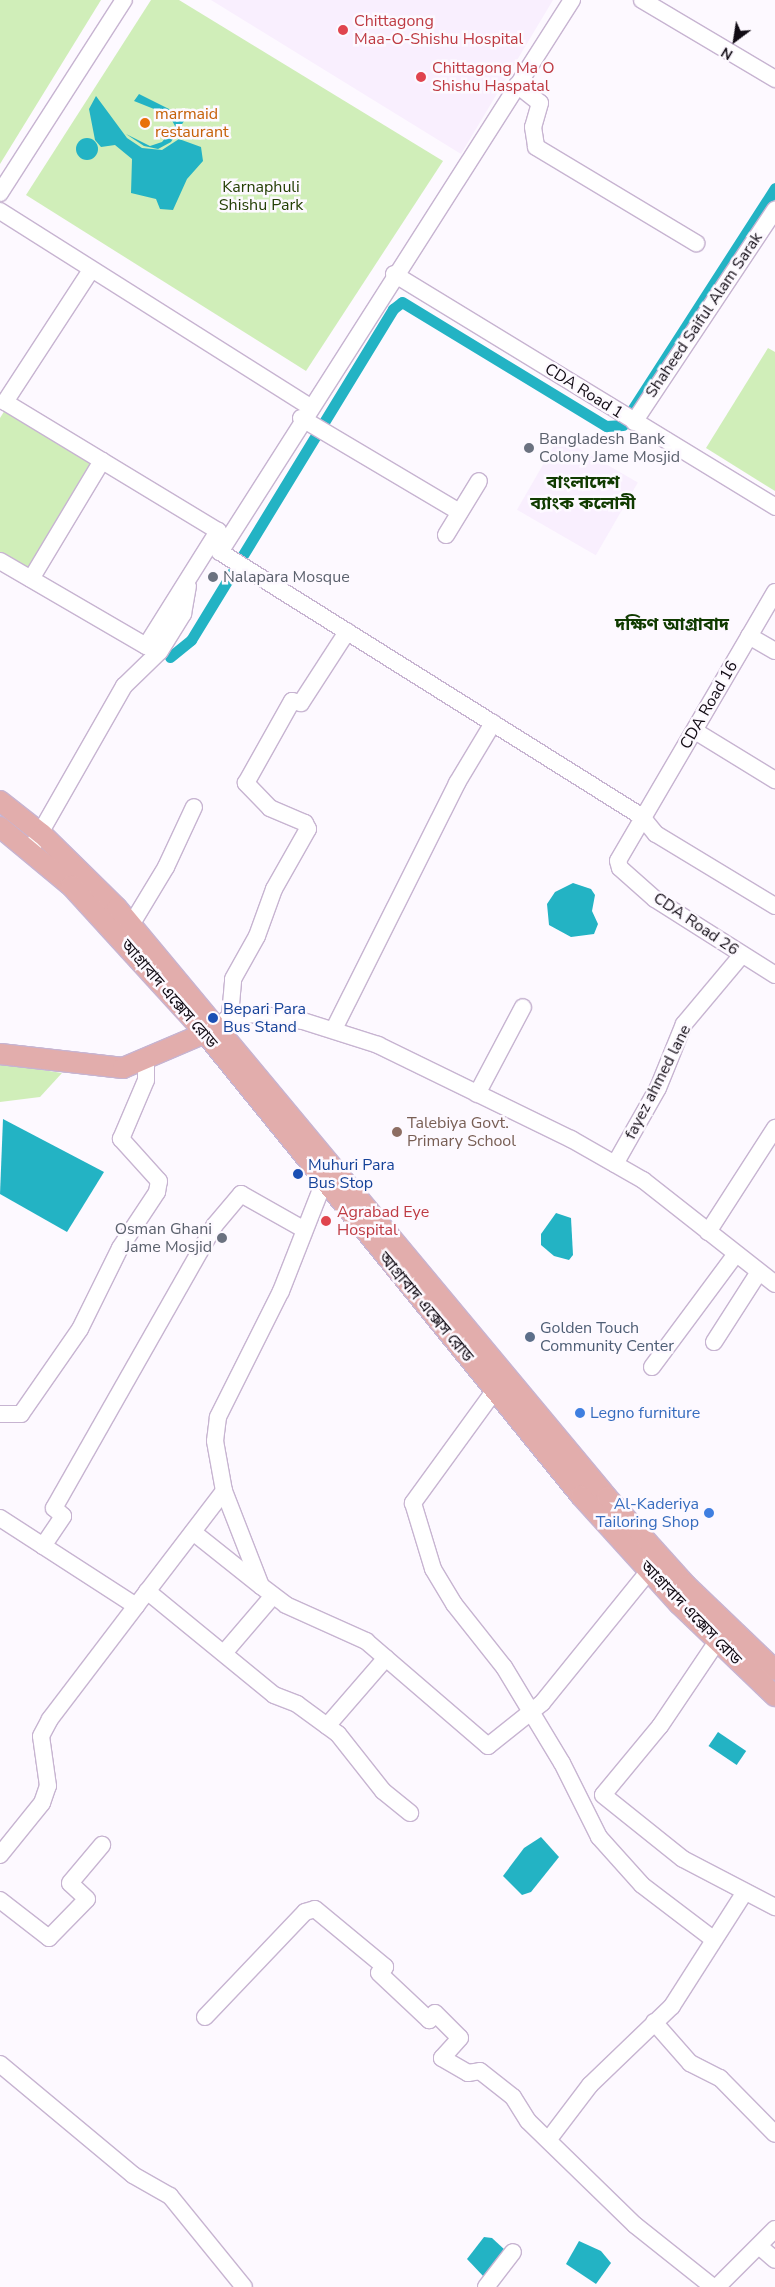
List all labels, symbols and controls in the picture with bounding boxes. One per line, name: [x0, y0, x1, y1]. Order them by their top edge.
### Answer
place label: Chittagong Maa-O-Shishu Hospital: [354, 11, 523, 49]
north arrow: [710, 15, 760, 65]
marker: Chittagong Maa-O-Shishu Hospital: [336, 23, 350, 37]
text: N: [718, 42, 736, 64]
place label: Chittagong Ma O Shishu Haspatal: [432, 58, 554, 96]
marker: Chittagong Ma O Shishu Haspatal: [414, 70, 428, 84]
place label: marmaid restaurant: [155, 104, 229, 142]
marker: marmaid restaurant: [139, 117, 151, 129]
park label: Karnaphuli Shishu Park: [219, 177, 303, 215]
street label: Shaheed Saiful Alam Sarak: [641, 229, 767, 401]
street label: CDA Road 1: [541, 359, 627, 423]
place label: Bangladesh Bank Colony Jame Mosjid: [539, 429, 680, 467]
marker: Bangladesh Bank Colony Jame Mosjid: [523, 442, 535, 454]
district label: বাংলাদেশ ব্যাংক কলোনী: [530, 472, 636, 514]
place label: Nalapara Mosque: [223, 567, 350, 587]
marker: Nalapara Mosque: [207, 571, 219, 583]
district label: দক্ষিণ আগ্রাবাদ: [615, 613, 729, 635]
street label: CDA Road 16: [676, 657, 742, 753]
street label: CDA Road 26: [650, 888, 742, 960]
street label: আগ্রাবাদ এক্সেস রোড: [117, 936, 221, 1052]
place label: Bepari Para Bus Stand: [223, 999, 306, 1037]
marker: Bepari Para Bus Stand: [207, 1012, 219, 1024]
street label: fayez ahmed lane: [621, 1022, 695, 1142]
place label: Talebiya Govt. Primary School: [407, 1113, 516, 1151]
marker: Talebiya Govt. Primary School: [391, 1126, 403, 1138]
place label: Muhuri Para Bus Stop: [308, 1155, 395, 1193]
marker: Muhuri Para Bus Stop: [292, 1168, 304, 1180]
place label: Agrabad Eye Hospital: [337, 1202, 429, 1240]
marker: Agrabad Eye Hospital: [319, 1214, 333, 1228]
place label: Osman Ghani Jame Mosjid: [115, 1219, 212, 1257]
marker: Osman Ghani Jame Mosjid: [216, 1232, 228, 1244]
street label: আগ্রাবাদ এক্সেস রোড: [374, 1248, 478, 1366]
place label: Golden Touch Community Center: [540, 1318, 674, 1356]
marker: Golden Touch Community Center: [524, 1331, 536, 1343]
place label: Legno furniture: [590, 1403, 700, 1423]
marker: Legno furniture: [574, 1407, 586, 1419]
place label: Al-Kaderiya Tailoring Shop: [596, 1494, 699, 1532]
marker: Al-Kaderiya Tailoring Shop: [703, 1507, 715, 1519]
street label: আগ্রাবাদ এক্সেস রোড: [636, 1557, 746, 1669]

